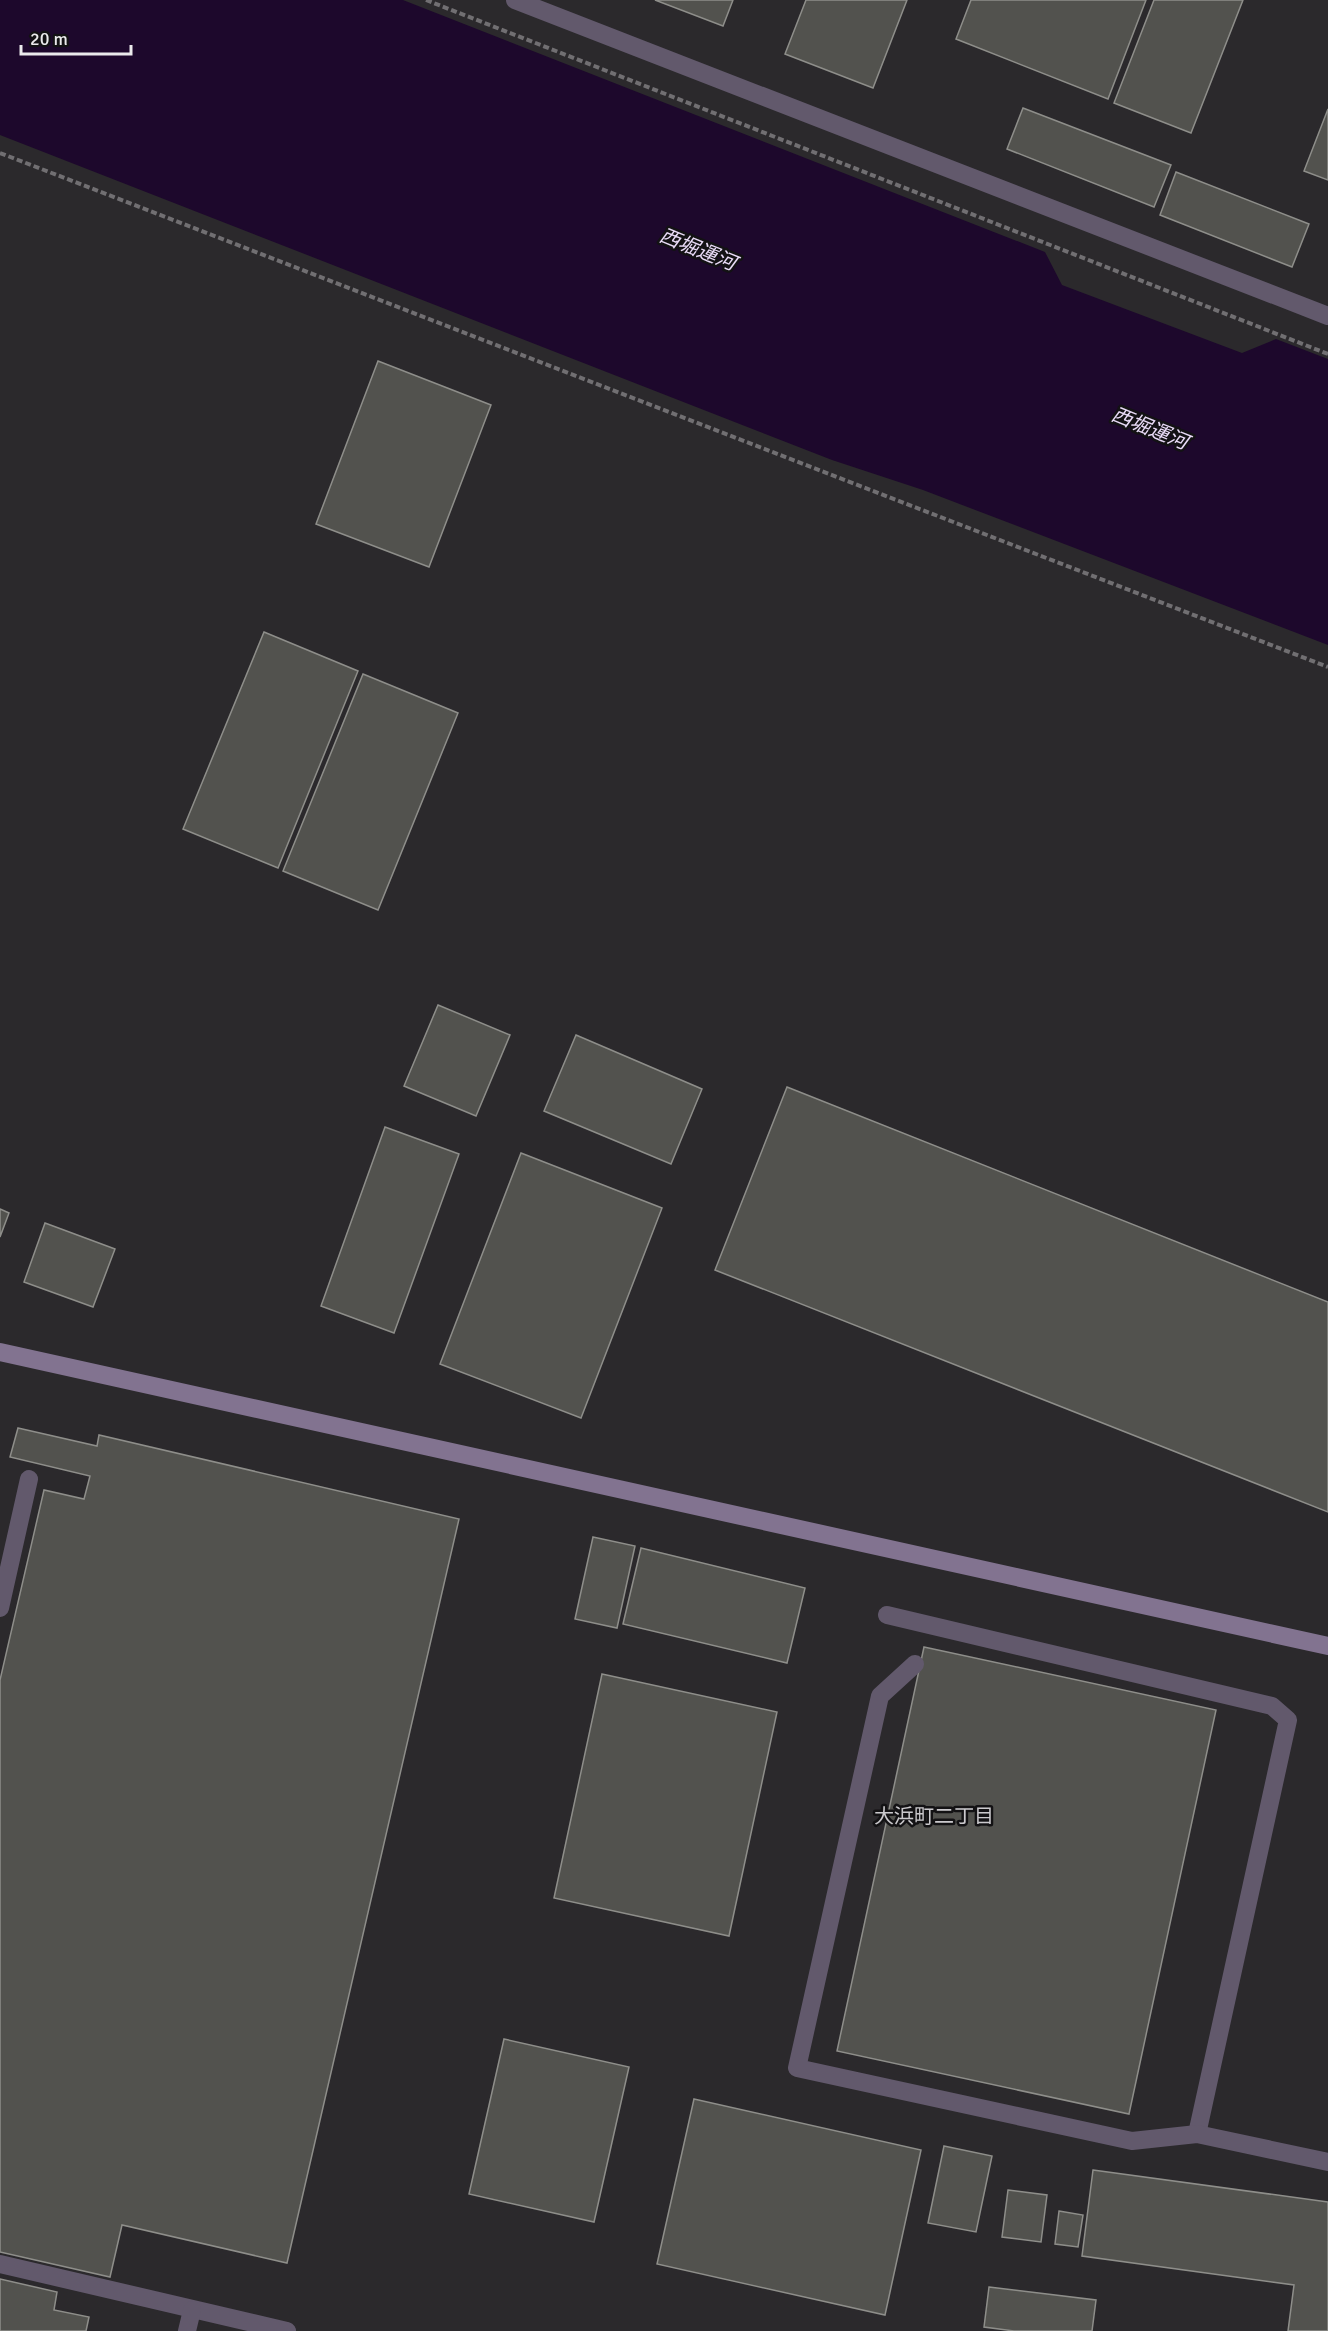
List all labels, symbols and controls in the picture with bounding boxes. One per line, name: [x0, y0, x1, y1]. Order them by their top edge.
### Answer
scale bar: [21, 18, 130, 56]
text: 20 m: [30, 28, 68, 50]
water label: 西堀運河: [656, 223, 743, 278]
water label: 西堀運河: [1108, 402, 1195, 457]
district label: 大浜町二丁目: [874, 1804, 994, 1829]

